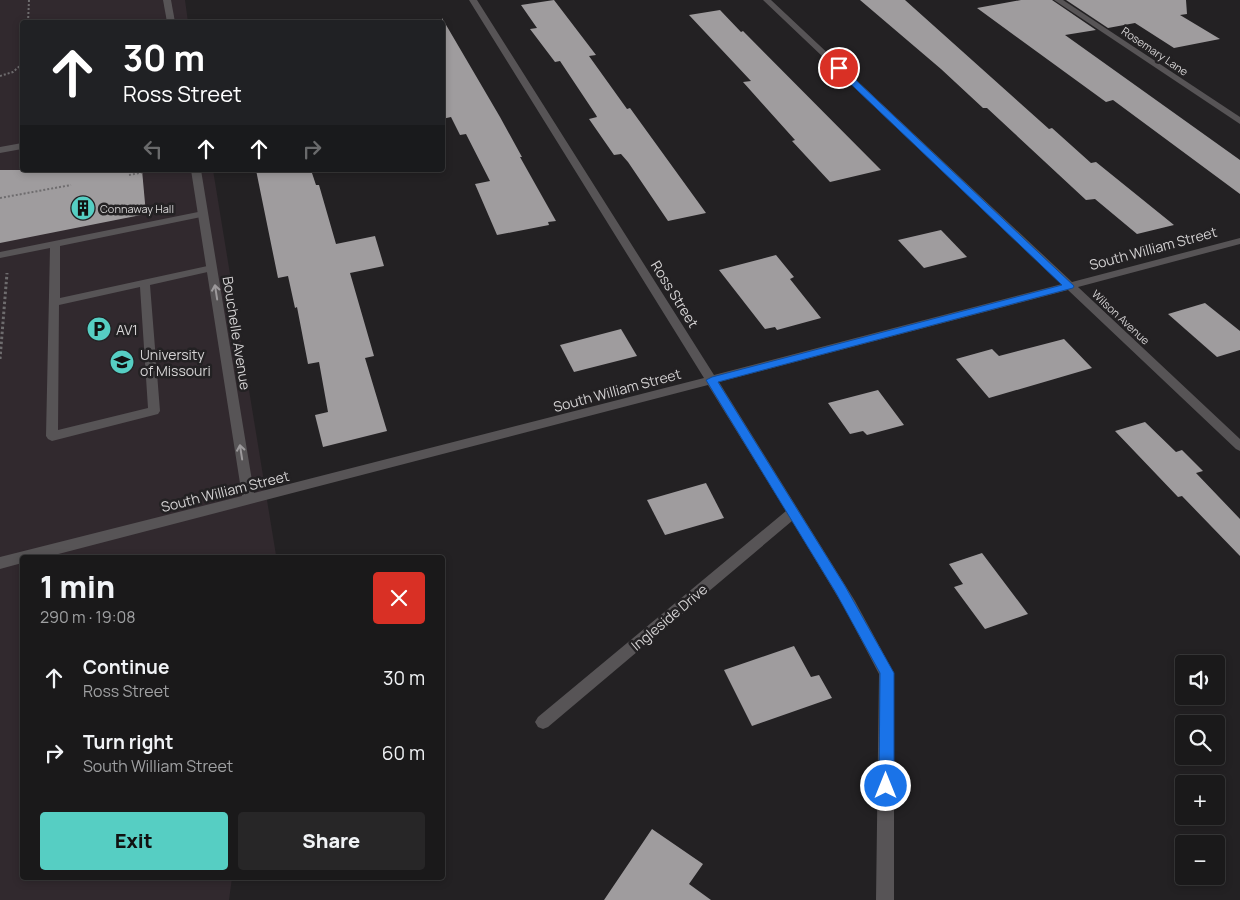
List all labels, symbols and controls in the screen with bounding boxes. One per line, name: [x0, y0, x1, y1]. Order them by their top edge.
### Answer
street label: Rosemary Lane: [1119, 23, 1192, 79]
text: 30 m: [123, 34, 205, 82]
icon: ahead: [40, 40, 105, 105]
pin: [818, 47, 860, 89]
icon: arrive: [825, 54, 853, 82]
text: Ross Street: [123, 79, 242, 109]
icon: left: [139, 135, 167, 163]
icon: ahead: [192, 135, 220, 163]
icon: ahead: [245, 135, 273, 163]
icon: right: [298, 135, 326, 163]
building icon: Connaway Hall: [70, 195, 96, 221]
place label: Connaway Hall: [100, 201, 174, 216]
street label: South William Street: [1087, 222, 1219, 274]
street label: Ross Street: [647, 257, 703, 331]
street label: Bouchelle Avenue: [219, 275, 255, 391]
one-way arrow: [210, 284, 220, 300]
street label: Wilson Avenue: [1089, 286, 1154, 348]
parking icon: AV1: [86, 316, 112, 342]
place label: AV1: [116, 320, 138, 339]
place label: University of Missouri: [140, 345, 211, 380]
school or university icon: University of Missouri: [109, 349, 135, 375]
street label: South William Street: [551, 364, 683, 416]
one-way arrow: [236, 445, 246, 461]
street label: South William Street: [159, 466, 291, 516]
text: 1 min: [40, 566, 115, 607]
button: close: [373, 572, 425, 624]
street label: Ingleside Drive: [627, 580, 711, 654]
text: 290 m · 19:08: [40, 606, 136, 628]
text: Continue: [83, 654, 169, 680]
map controls: [1175, 655, 1225, 885]
button: sound: [1175, 655, 1225, 705]
icon: ahead: [40, 664, 68, 692]
text: 30 m: [383, 665, 425, 691]
text: Ross Street: [83, 680, 169, 702]
button: search: [1175, 715, 1225, 765]
text: Turn right: [83, 729, 173, 755]
icon: right: [40, 739, 68, 767]
text: 60 m: [382, 740, 425, 766]
text: South William Street: [83, 755, 233, 777]
position arrow: [859, 759, 911, 811]
button: +: [1175, 775, 1225, 825]
button: Exit: [40, 812, 228, 870]
button: Share: [238, 812, 425, 870]
button: −: [1175, 835, 1225, 885]

